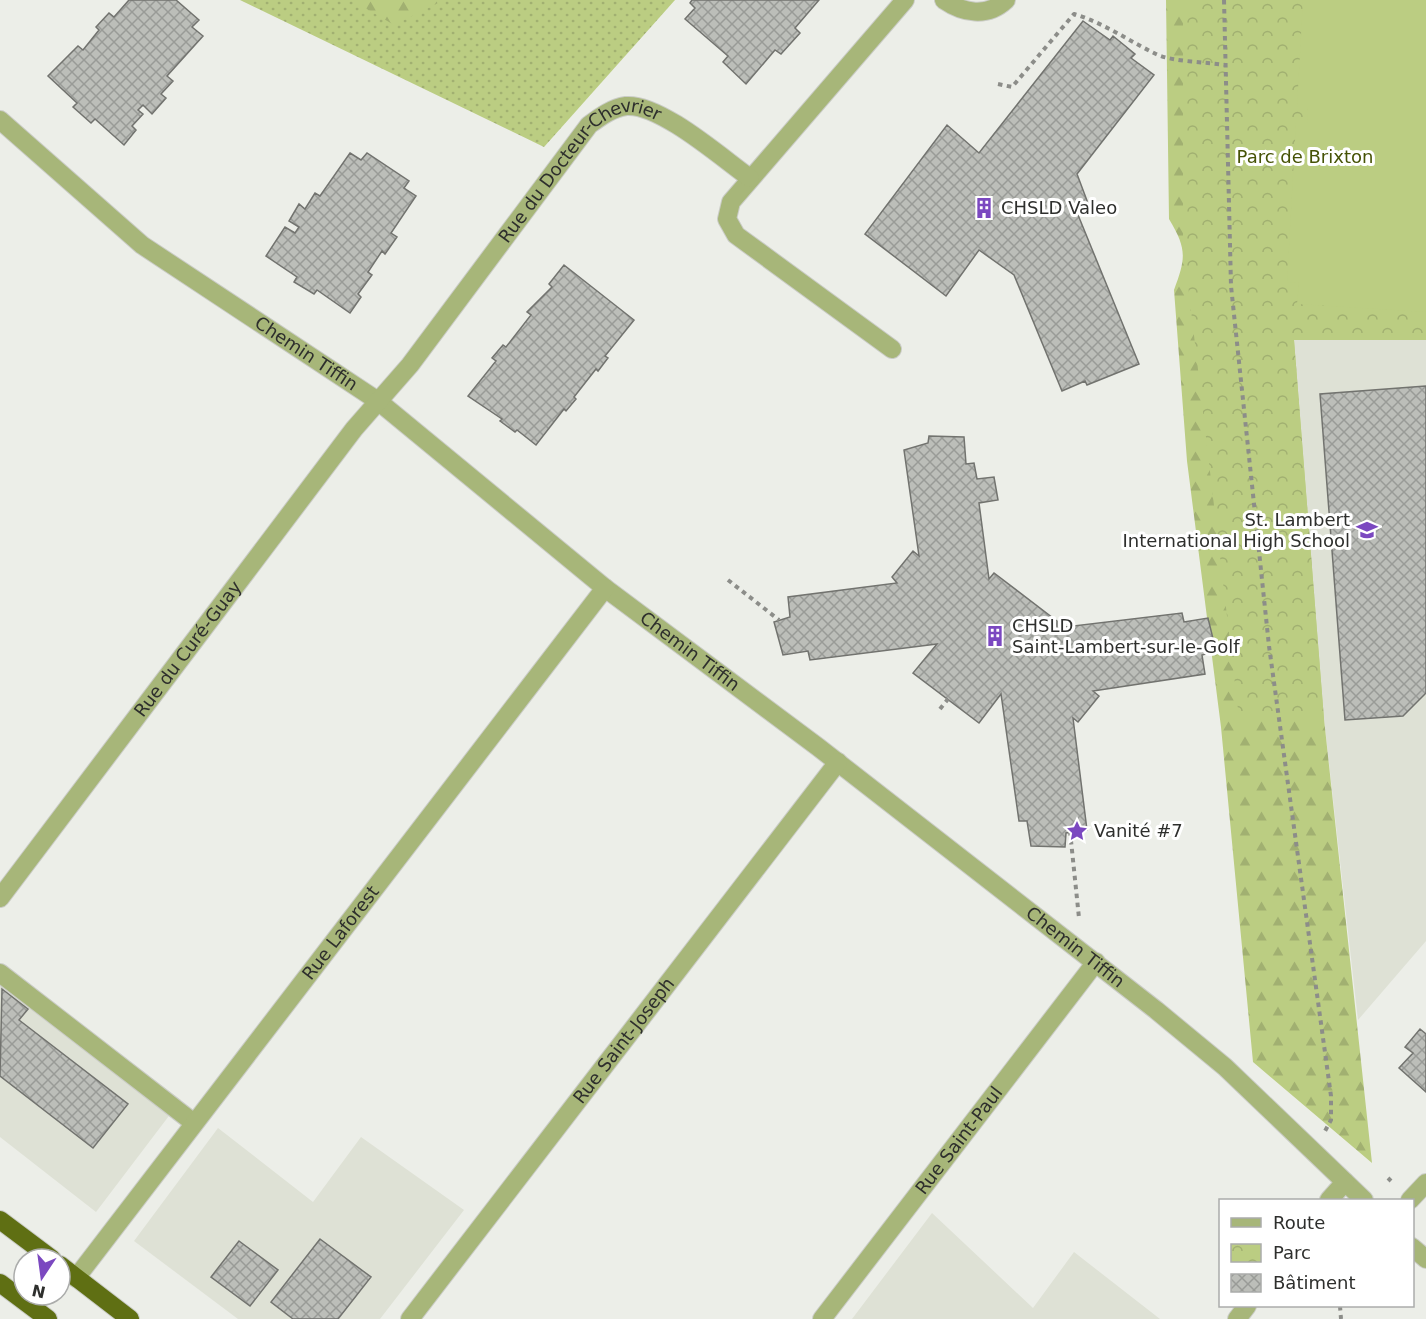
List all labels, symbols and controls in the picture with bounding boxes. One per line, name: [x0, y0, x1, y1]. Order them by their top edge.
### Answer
street label: Rue du Docteur-Chevrier: [494, 94, 666, 247]
park label: Parc de Brixton: [1237, 146, 1373, 167]
building icon: CHSLD Valeo: [972, 196, 996, 220]
place label: CHSLD Valeo: [1001, 197, 1117, 218]
street label: Chemin Tiffin: [251, 312, 362, 395]
place label: St. Lambert International High School: [1123, 509, 1350, 551]
school or university icon: St. Lambert International High School: [1355, 518, 1379, 542]
street label: Rue du Curé-Guay: [130, 576, 246, 721]
street label: Chemin Tiffin: [636, 607, 744, 695]
place label: CHSLD Saint-Lambert-sur-le-Golf: [1012, 615, 1240, 657]
building icon: CHSLD Saint-Lambert-sur-le-Golf: [983, 624, 1007, 648]
place icon: Vanité #7: [1065, 819, 1089, 843]
place label: Vanité #7: [1094, 820, 1183, 841]
street label: Rue Laforest: [298, 881, 383, 984]
street label: Chemin Tiffin: [1022, 902, 1129, 992]
street label: Rue Saint-Joseph: [569, 973, 678, 1107]
street label: Rue Saint-Paul: [911, 1082, 1006, 1198]
legend: [1219, 1199, 1414, 1307]
text: Route: [1273, 1212, 1325, 1233]
text: Parc: [1273, 1242, 1311, 1263]
north arrow: [12, 1247, 72, 1307]
text: Bâtiment: [1273, 1272, 1356, 1293]
text: N: [30, 1280, 47, 1302]

